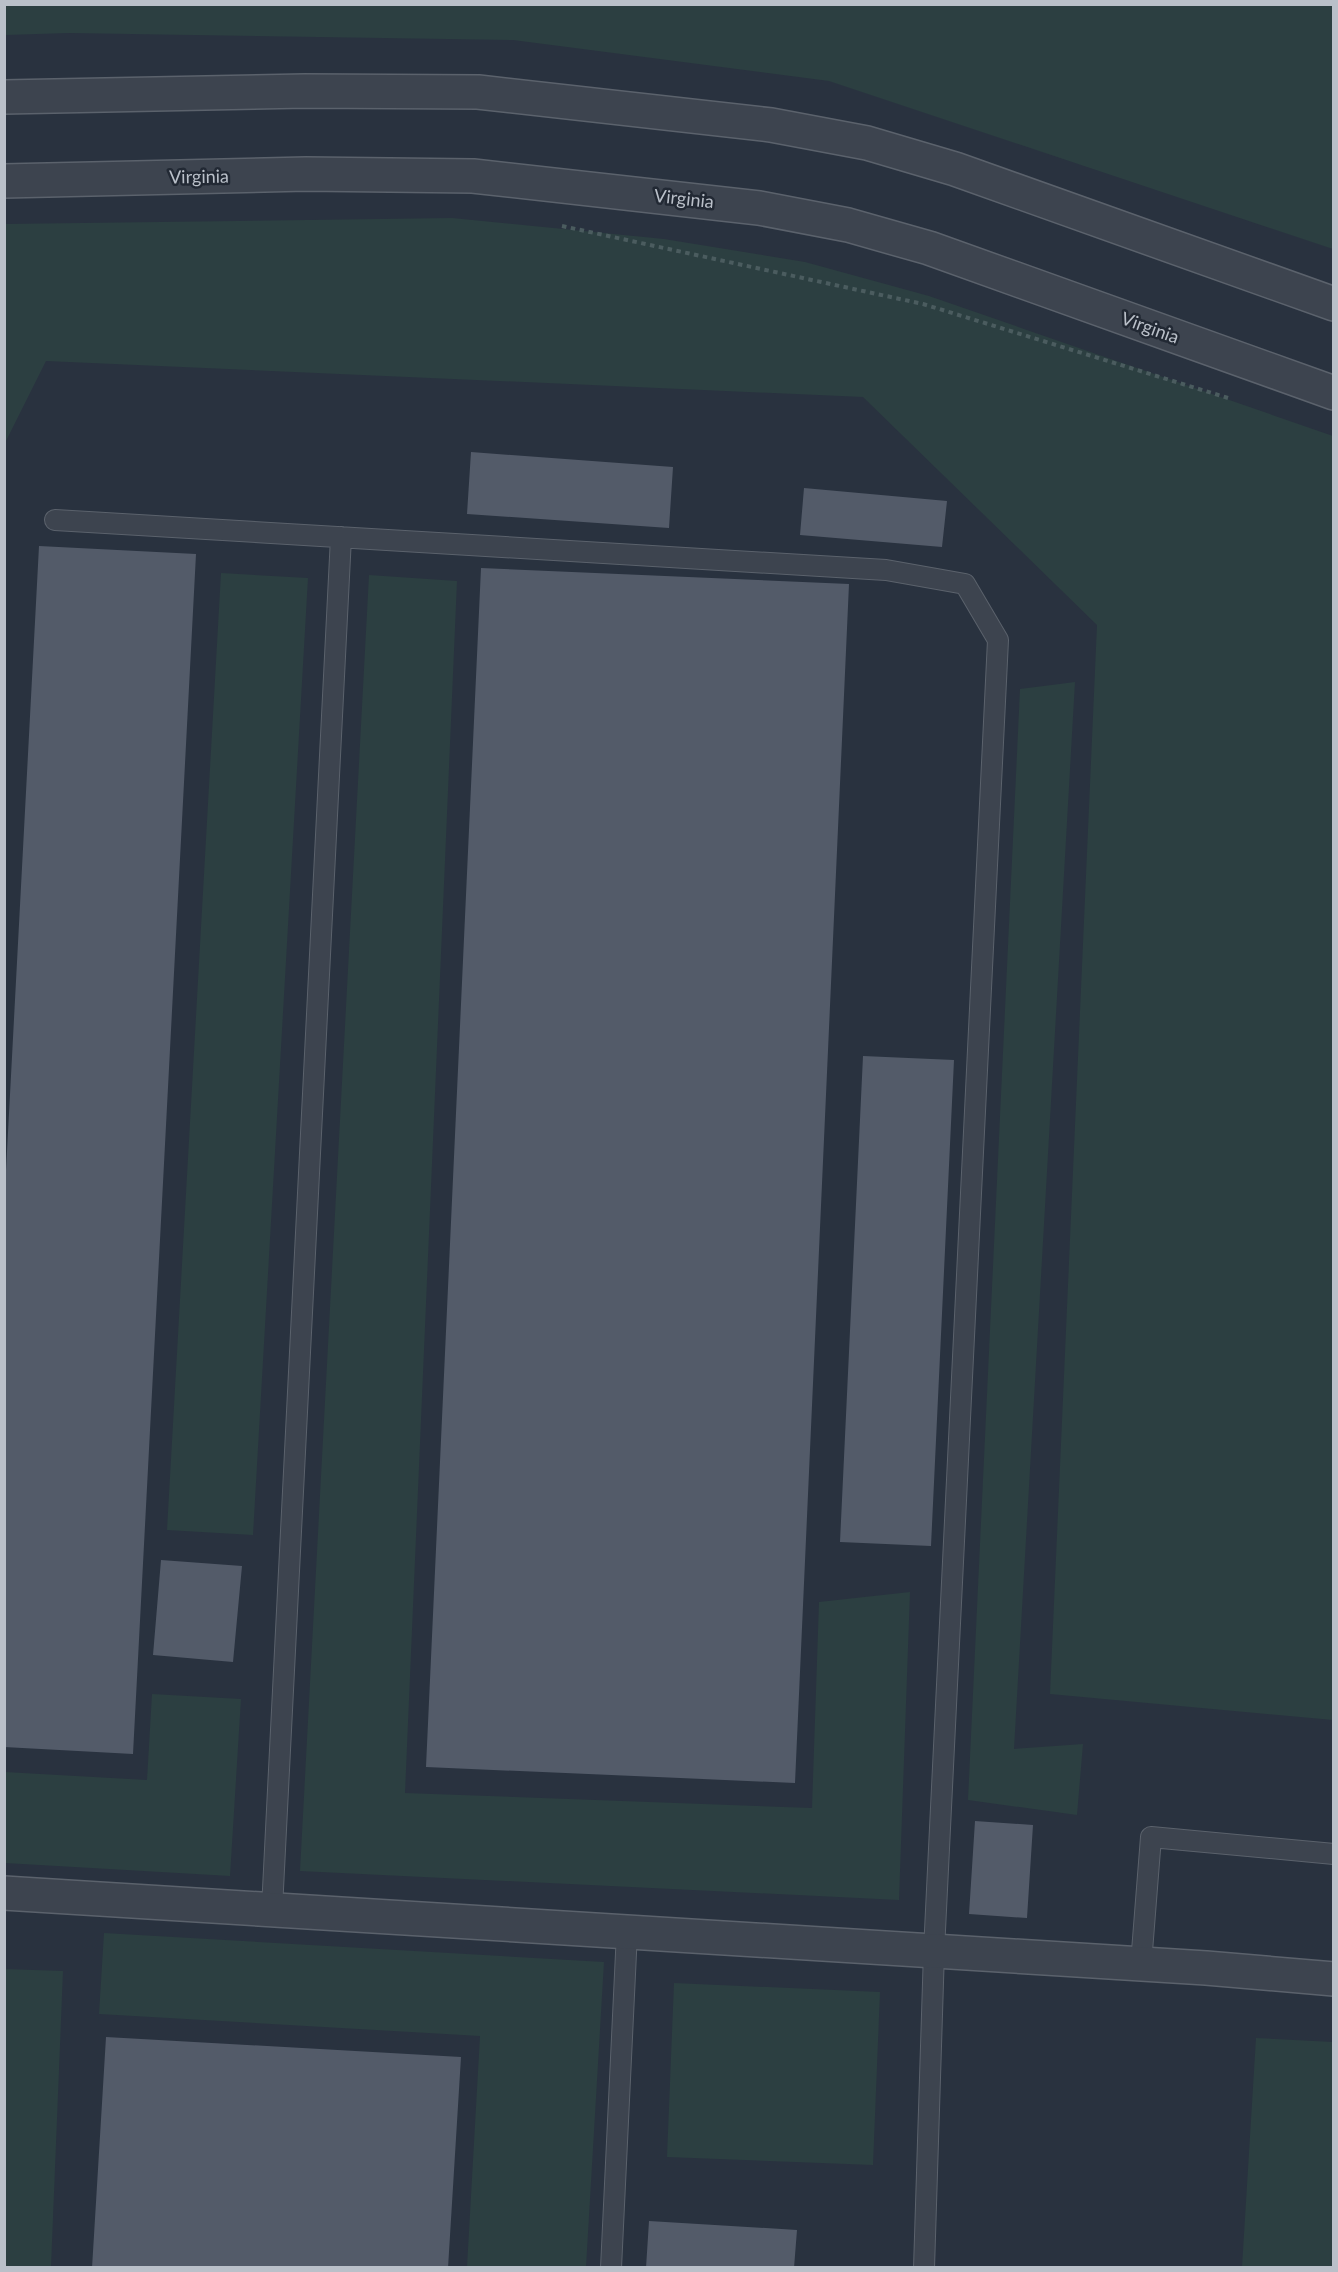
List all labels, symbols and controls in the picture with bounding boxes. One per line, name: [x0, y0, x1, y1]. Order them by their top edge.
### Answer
street label: Virginia: [169, 164, 229, 188]
street label: Virginia: [653, 184, 715, 212]
street label: Virginia: [1118, 306, 1182, 348]

